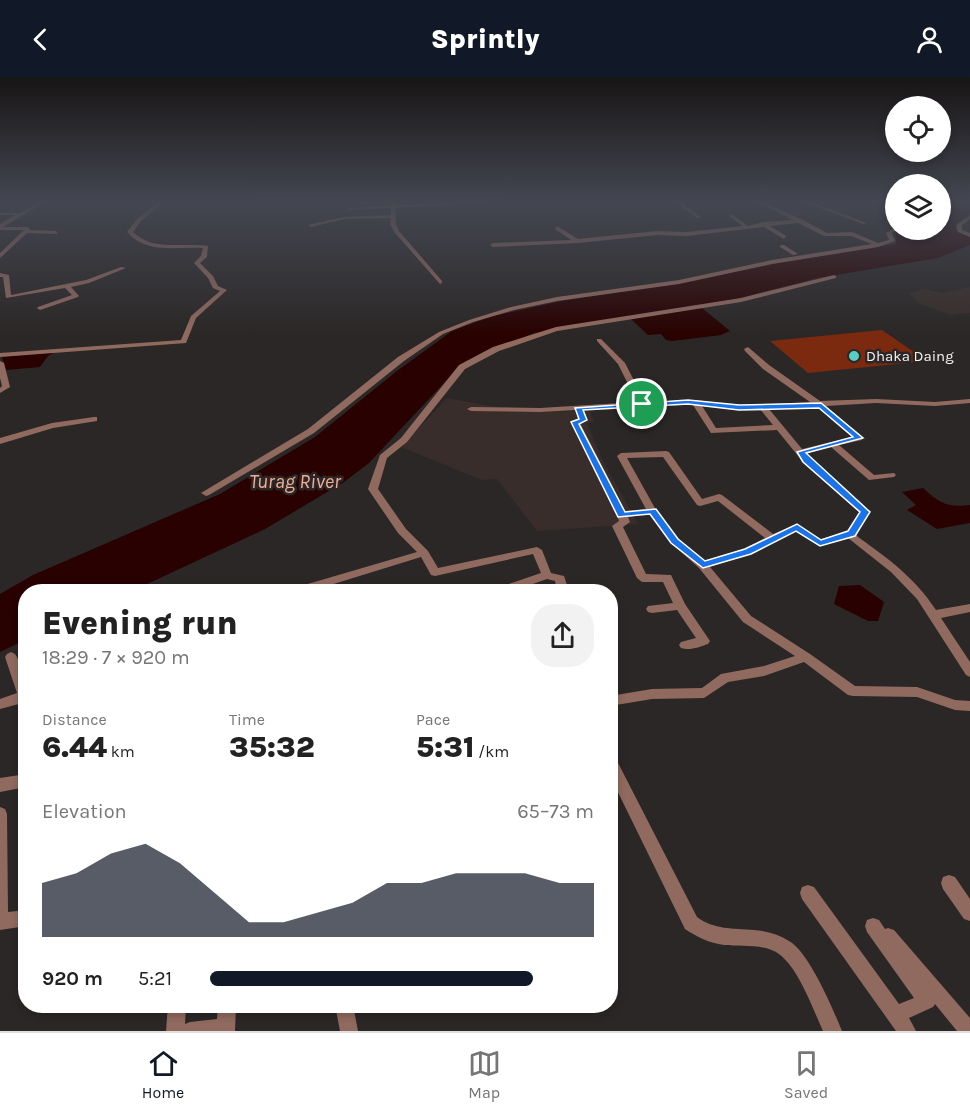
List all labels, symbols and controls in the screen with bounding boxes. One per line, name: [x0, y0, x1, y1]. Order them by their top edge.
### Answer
icon: back: [24, 23, 57, 56]
text: Sprintly: [431, 23, 539, 55]
icon: person: [913, 23, 946, 56]
map controls: [885, 96, 951, 240]
button: locate: [885, 96, 951, 162]
button: layers: [885, 174, 951, 240]
place label: Dhaka Daing: [866, 347, 954, 365]
marker: Dhaka Daing: [847, 349, 861, 363]
pin: [616, 378, 667, 429]
icon: arrive: [625, 387, 658, 420]
water label: Turag River: [249, 470, 342, 493]
text: Evening run: [42, 604, 238, 642]
button: share: [531, 604, 594, 667]
text: 18:29 · 7 × 920 m: [42, 646, 190, 669]
text: Distance: [42, 710, 107, 729]
text: Time: [229, 710, 265, 729]
text: Pace: [416, 710, 450, 729]
text: 6.44: [42, 729, 107, 765]
text: 35:32: [229, 729, 315, 765]
text: 5:31: [416, 729, 475, 765]
text: km: [107, 742, 135, 761]
text: /km: [475, 742, 509, 761]
text: Elevation: [42, 800, 127, 823]
text: 65–73 m: [517, 800, 594, 823]
text: 920 m: [42, 967, 103, 990]
text: 5:21: [138, 967, 172, 990]
tab: Home: [142, 1047, 184, 1102]
tab: Map: [468, 1047, 501, 1102]
tab: Saved: [784, 1047, 828, 1102]

